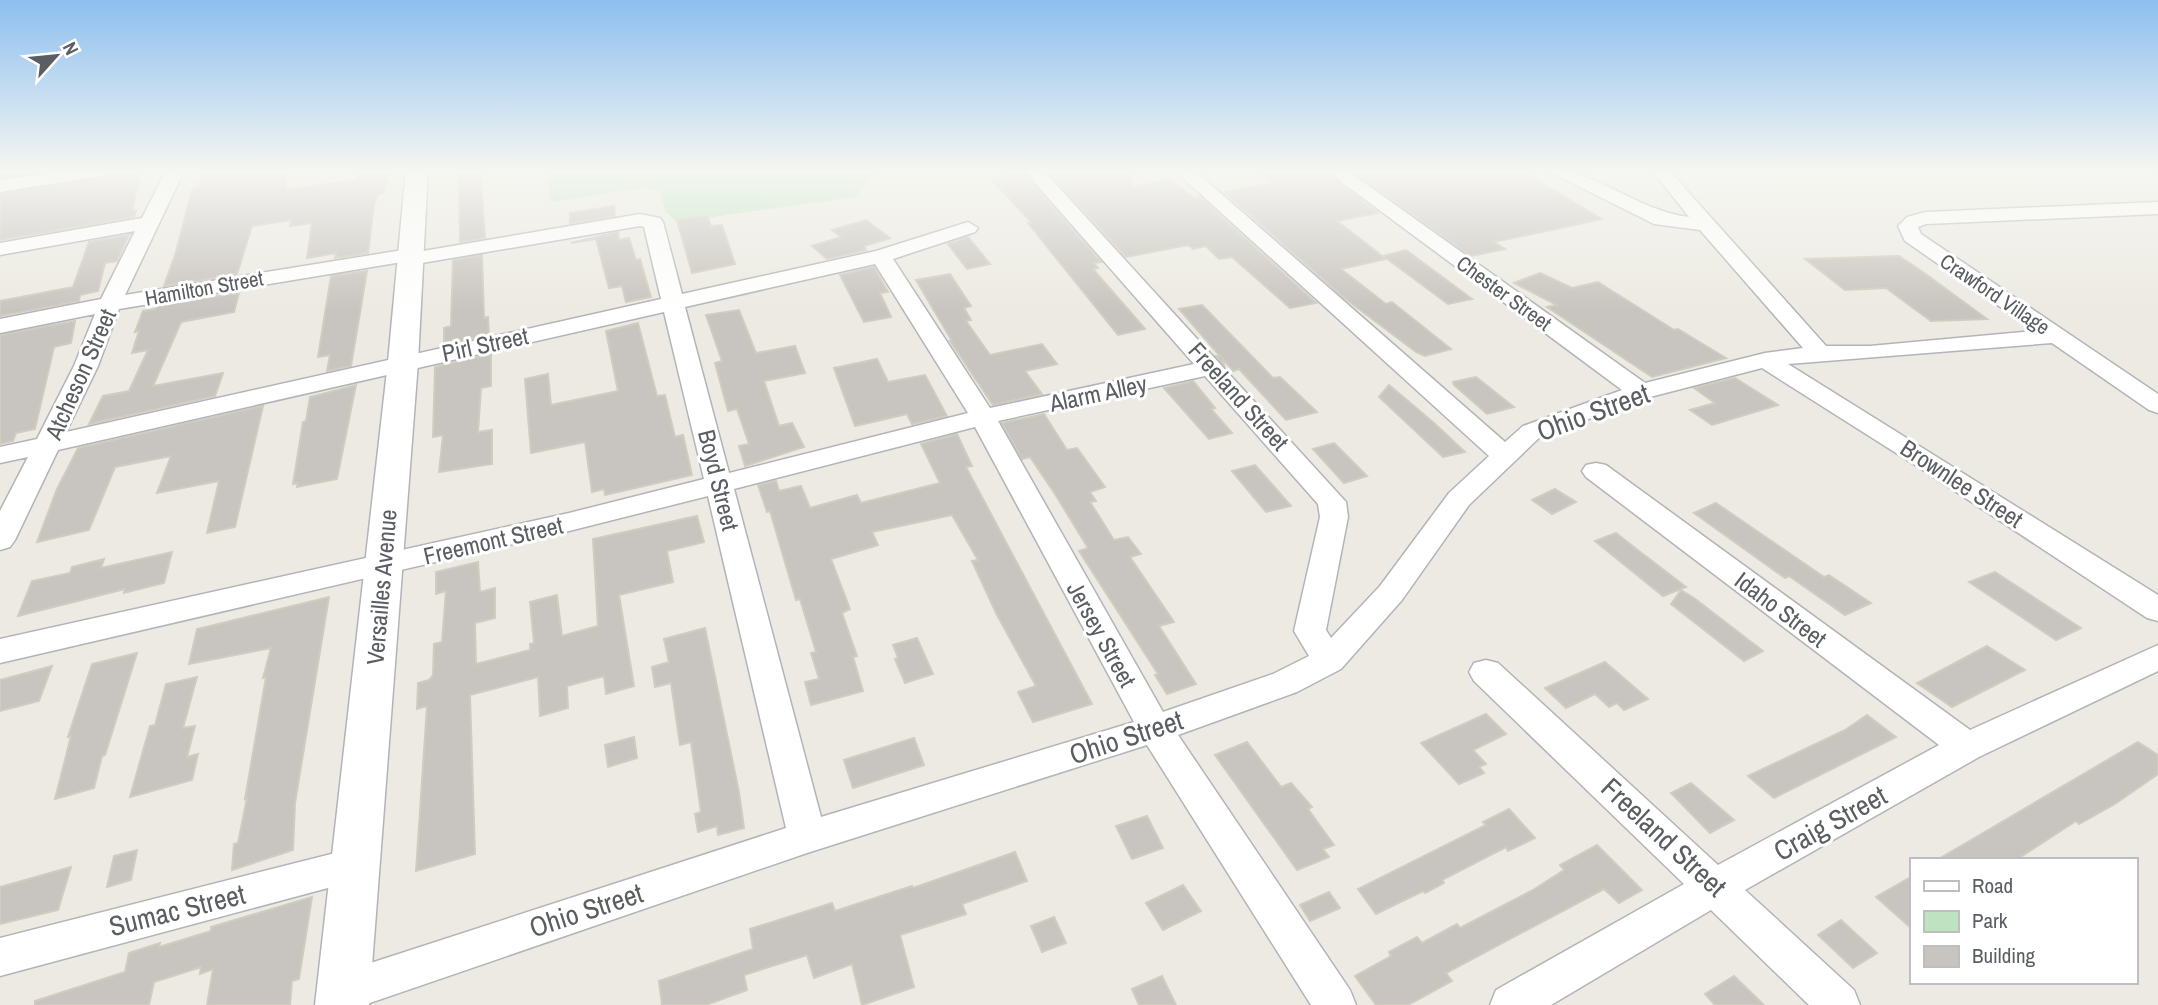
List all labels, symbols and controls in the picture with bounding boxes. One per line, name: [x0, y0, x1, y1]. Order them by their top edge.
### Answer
north arrow: [21, 21, 91, 91]
text: N: [57, 37, 85, 59]
street label: Crawford Village: [1934, 246, 2056, 342]
street label: Chester Street: [1451, 249, 1558, 337]
street label: Hamilton Street: [143, 263, 266, 313]
street label: Atcheson Street: [36, 303, 123, 445]
street label: Pirl Street: [439, 319, 532, 369]
street label: Freeland Street: [1182, 335, 1297, 457]
street label: Alarm Alley: [1046, 367, 1150, 419]
street label: Ohio Street: [1531, 374, 1655, 450]
street label: Boyd Street: [691, 426, 747, 534]
street label: Brownlee Street: [1895, 431, 2030, 535]
street label: Versailles Avenue: [358, 508, 404, 666]
street label: Freemont Street: [420, 508, 566, 572]
street label: Idaho Street: [1729, 564, 1834, 654]
street label: Jersey Street: [1060, 576, 1144, 693]
street label: Ohio Street: [1064, 701, 1188, 773]
street label: Freeland Street: [1593, 769, 1735, 905]
street label: Craig Street: [1767, 776, 1893, 870]
legend: [1910, 858, 2137, 984]
text: Road: [1972, 871, 2013, 900]
street label: Ohio Street: [524, 874, 648, 946]
street label: Sumac Street: [105, 875, 249, 945]
text: Park: [1972, 906, 2008, 935]
text: Building: [1972, 941, 2036, 970]

